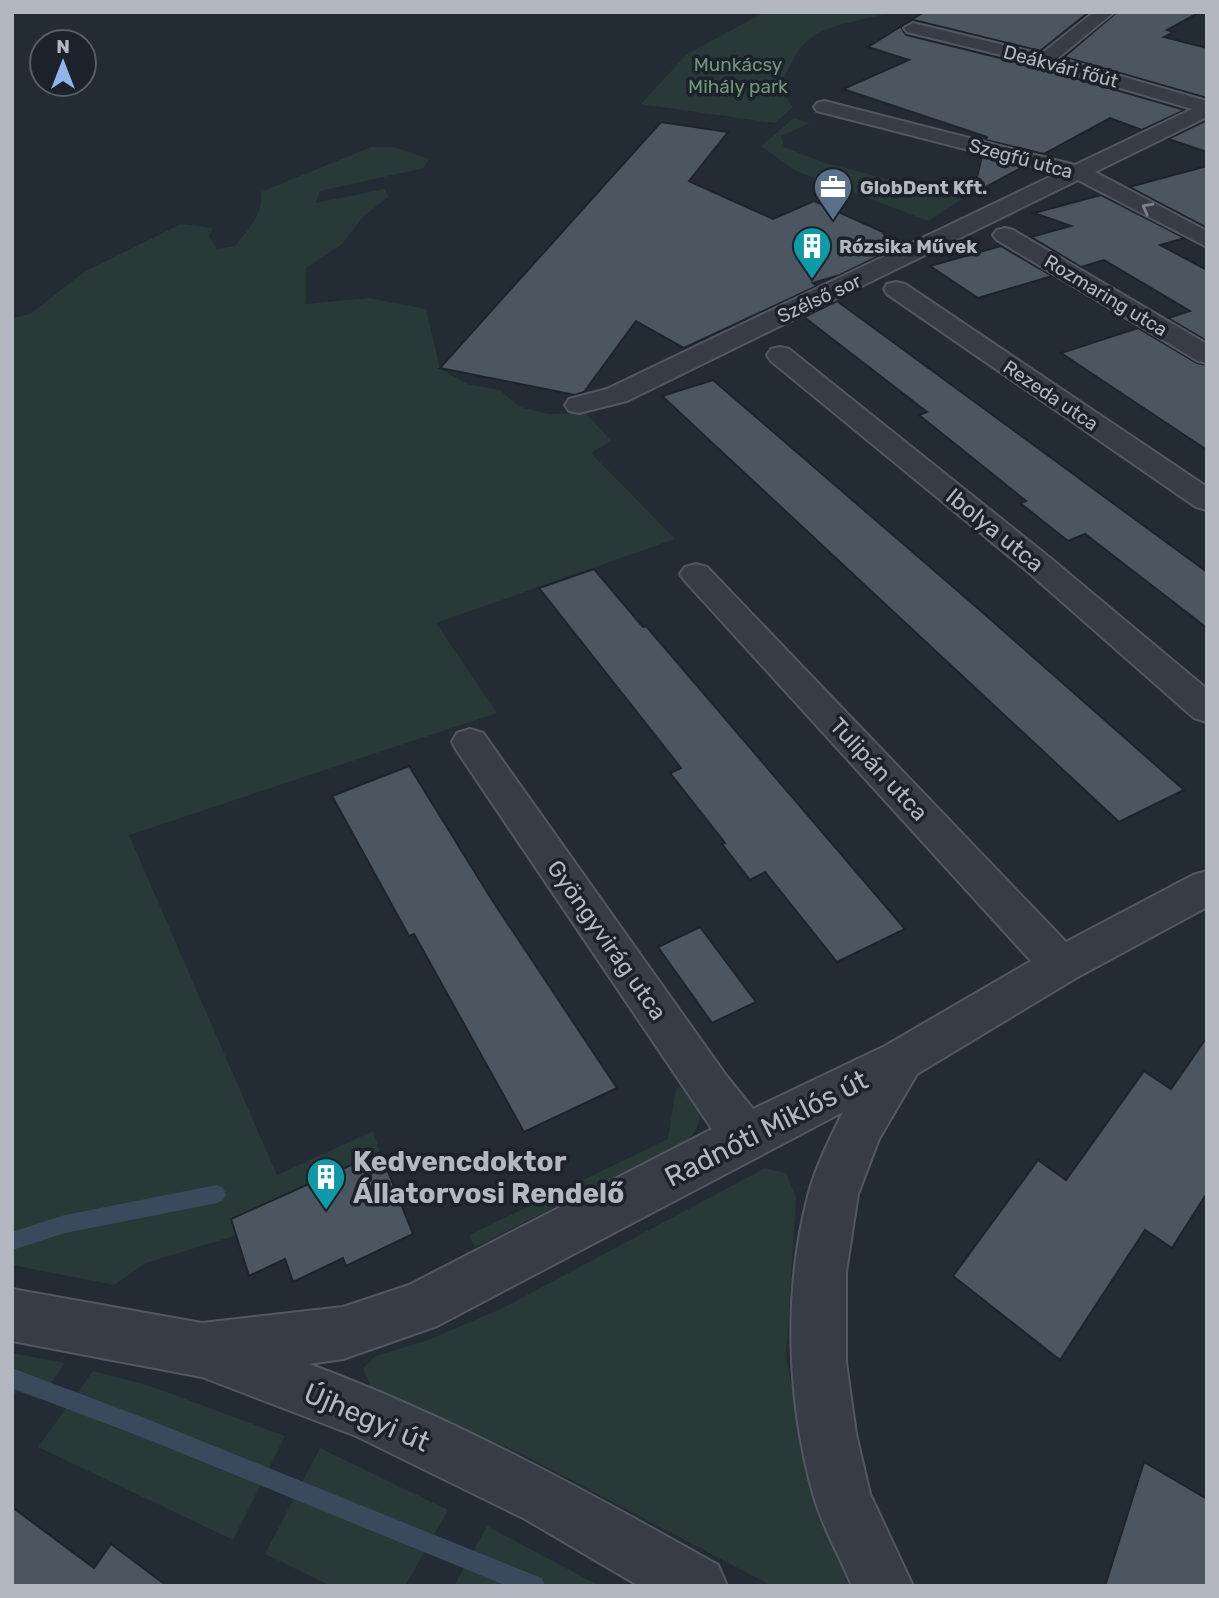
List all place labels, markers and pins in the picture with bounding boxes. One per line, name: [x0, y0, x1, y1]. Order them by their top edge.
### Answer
office icon: GlobDent Kft.: [812, 166, 854, 221]
place label: GlobDent Kft.: [860, 176, 987, 199]
building icon: Rózsika Művek: [791, 225, 833, 280]
place label: Rózsika Művek: [839, 235, 977, 258]
place label: Kedvencdoktor Állatorvosi Rendelő: [353, 1145, 624, 1210]
building icon: Kedvencdoktor Állatorvosi Rendelő: [305, 1156, 347, 1211]

